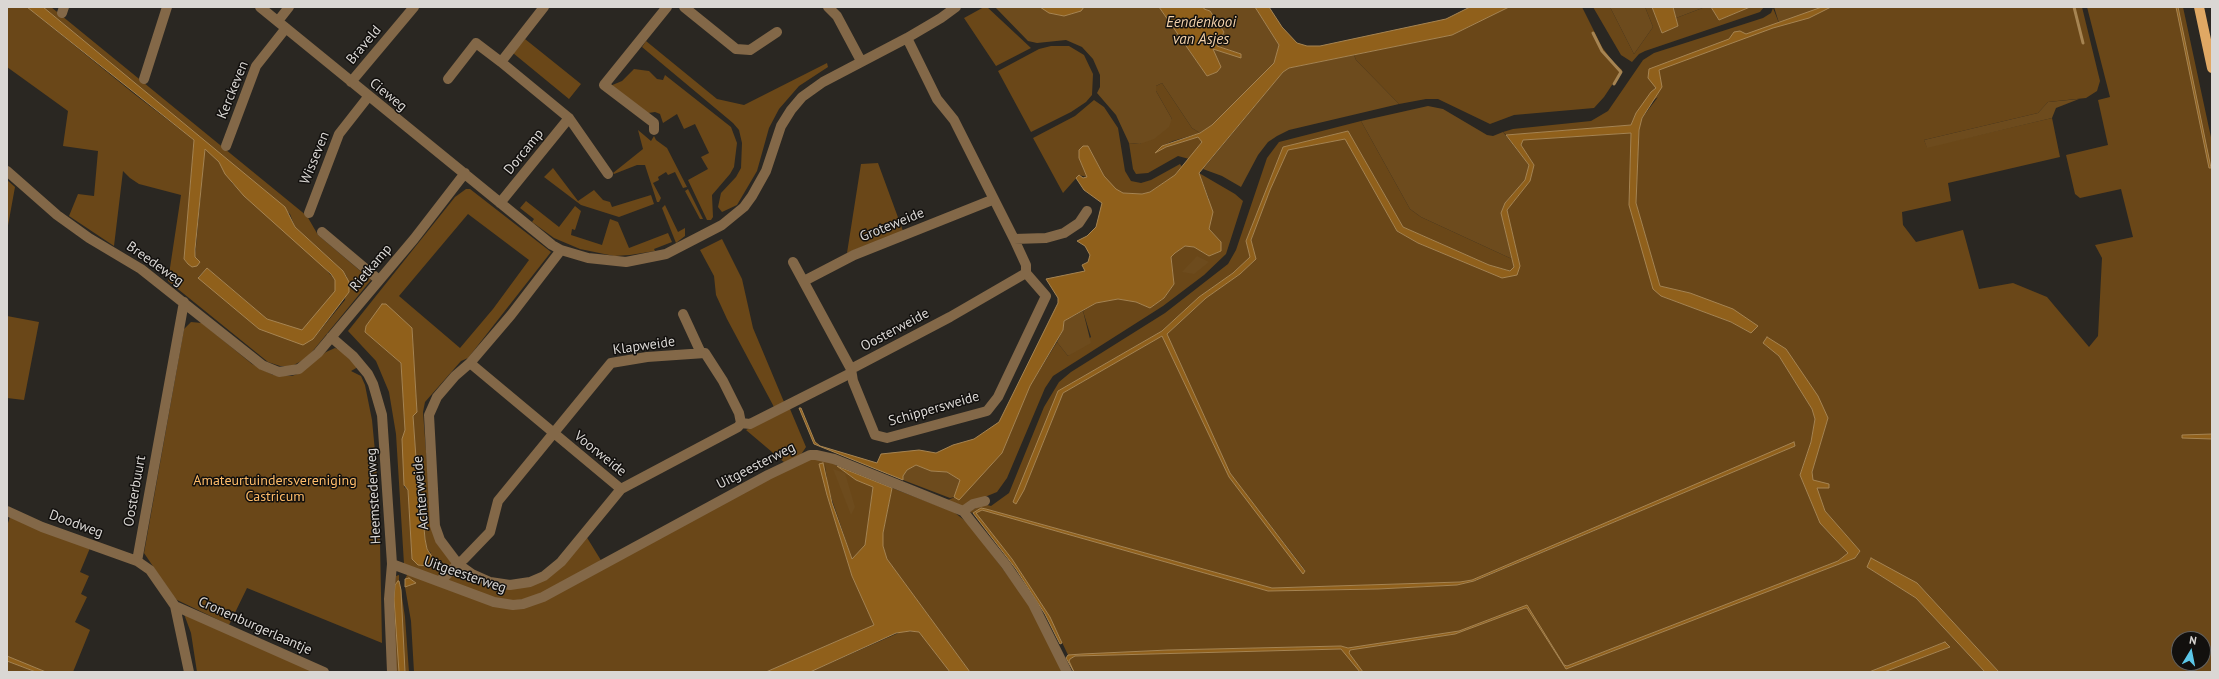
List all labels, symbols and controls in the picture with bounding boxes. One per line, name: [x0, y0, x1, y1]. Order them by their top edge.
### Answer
water label: Eendenkooi van Asjes: [1166, 14, 1236, 49]
street label: Braveld: [343, 22, 385, 68]
street label: Kerckeven: [214, 59, 252, 121]
street label: Cieweg: [366, 75, 410, 115]
street label: Dorcamp: [501, 126, 547, 178]
street label: Wisseven: [297, 129, 333, 187]
street label: Groteweide: [857, 204, 927, 246]
street label: Breedeweg: [123, 238, 187, 290]
street label: Rietkamp: [346, 241, 396, 295]
street label: Oosterweide: [858, 305, 932, 355]
street label: Klapweide: [612, 333, 676, 359]
street label: Schippersweide: [887, 388, 981, 430]
street label: Voorweide: [570, 428, 630, 480]
street label: Uitgeesterweg: [714, 439, 798, 493]
street label: Heemstederweg: [363, 447, 385, 545]
street label: Oosterbuurt: [120, 454, 150, 528]
street label: Achterweide: [409, 455, 433, 531]
park label: Amateurtuindersvereniging Castricum: [193, 473, 357, 506]
street label: Doodweg: [47, 506, 105, 542]
street label: Uitgeesterweg: [422, 553, 508, 597]
street label: Cronenburgerlaantje: [195, 593, 315, 659]
north arrow: [2171, 631, 2211, 671]
text: N: [2188, 633, 2198, 648]

